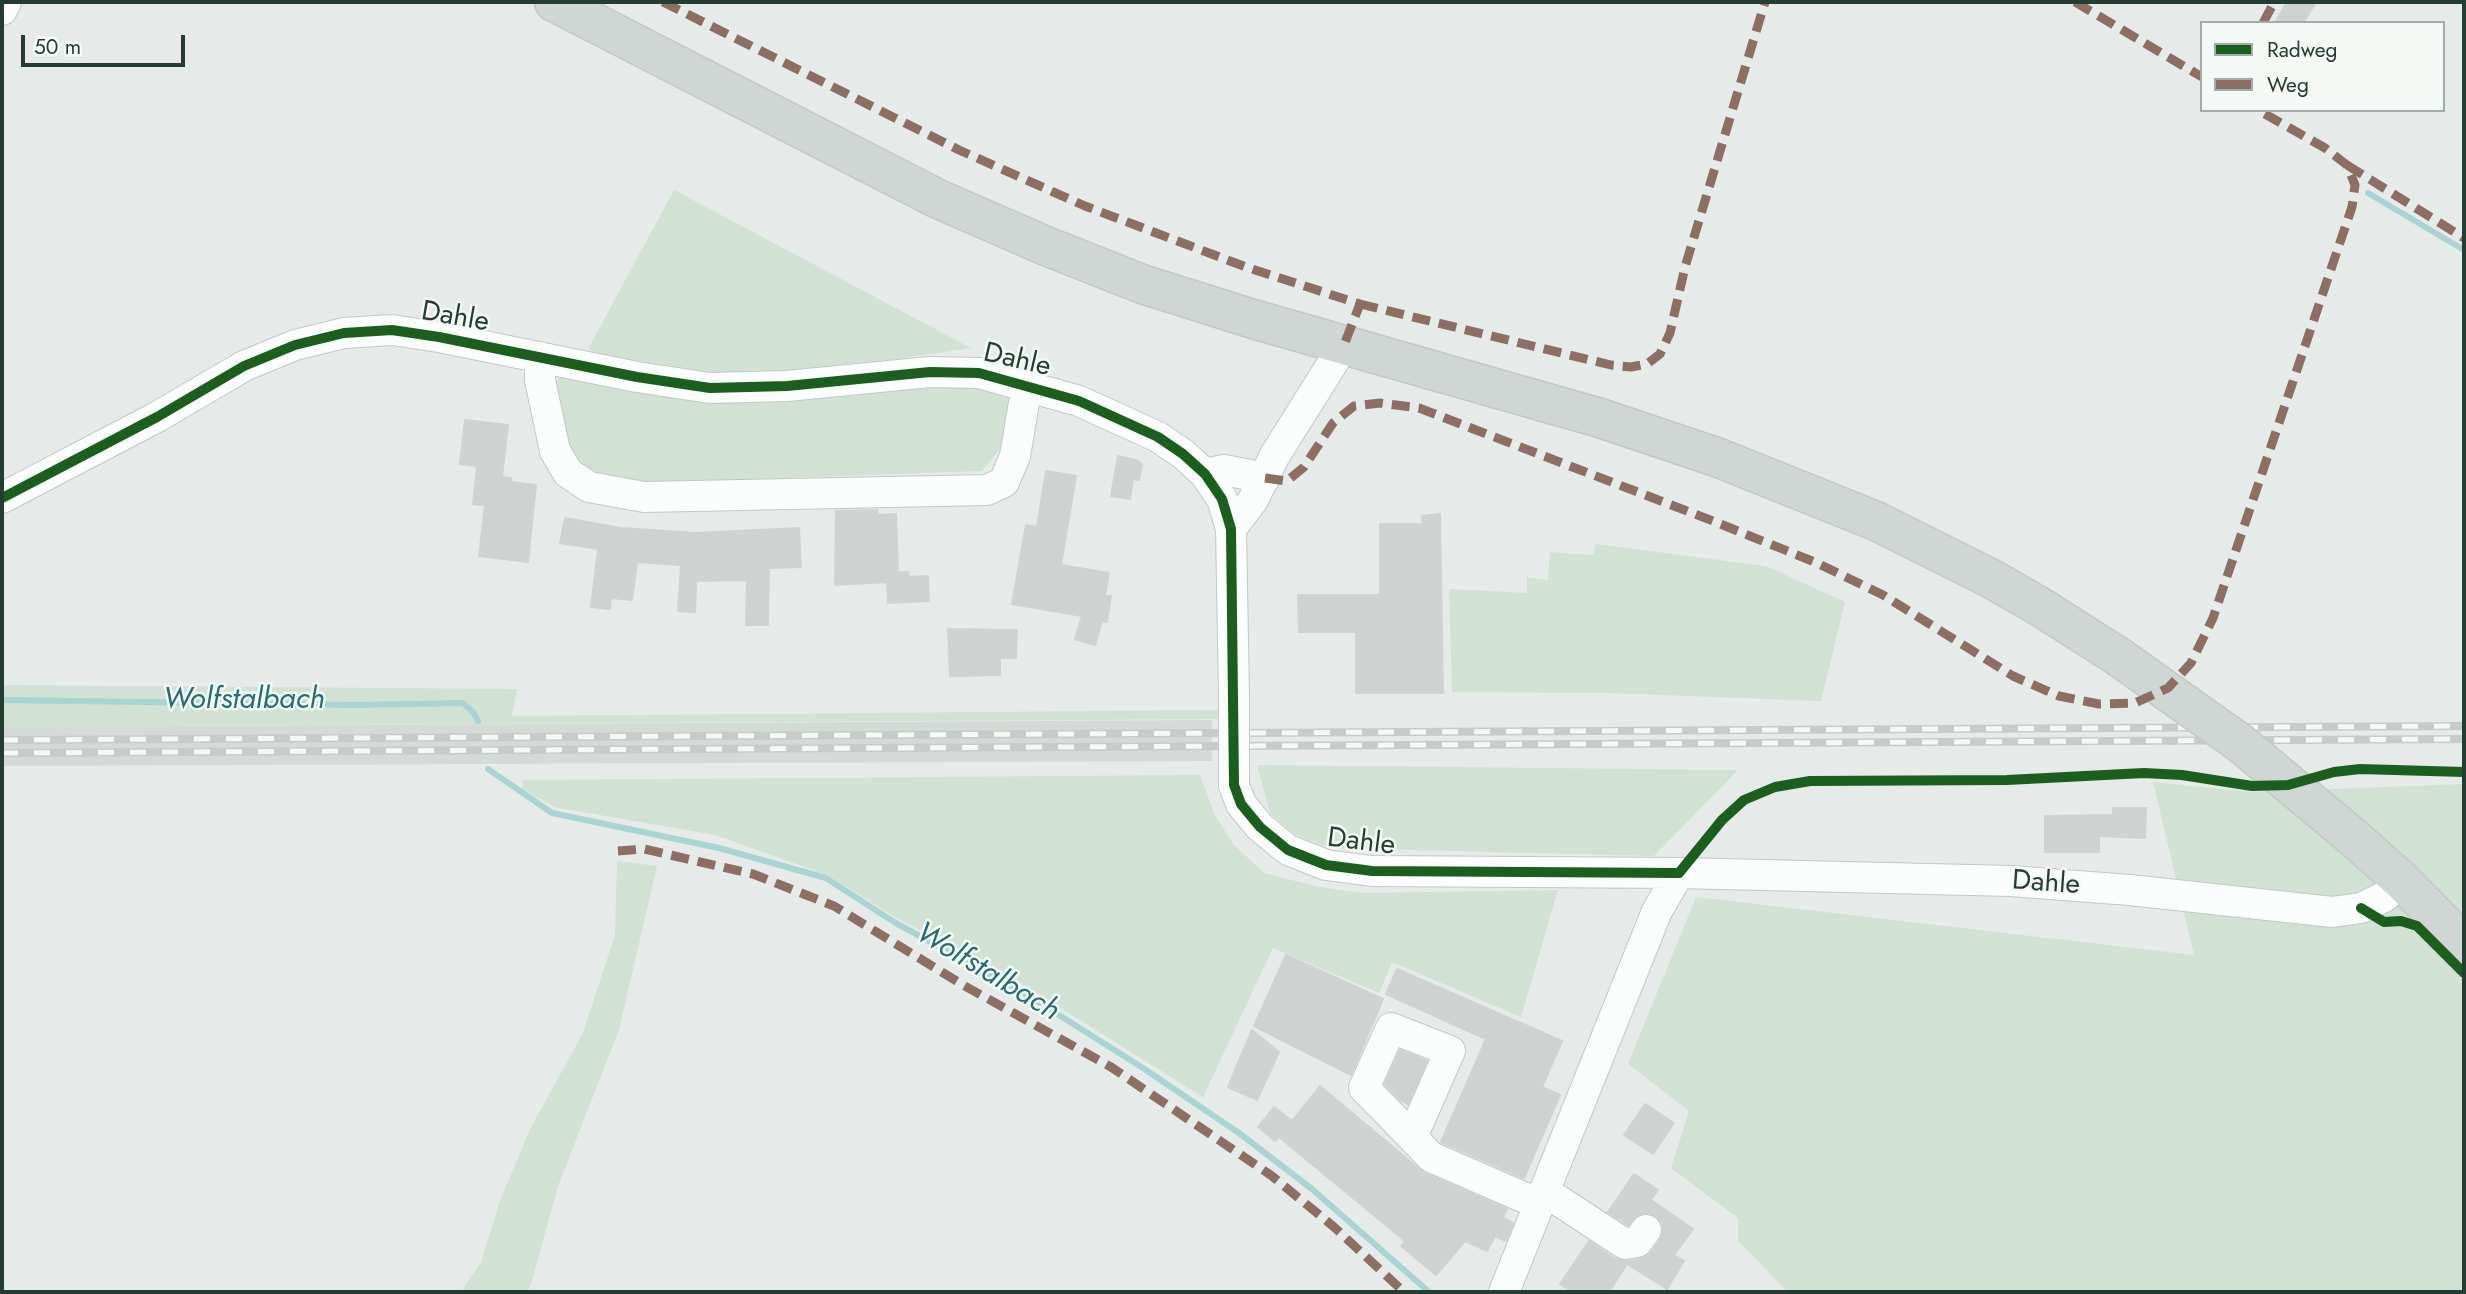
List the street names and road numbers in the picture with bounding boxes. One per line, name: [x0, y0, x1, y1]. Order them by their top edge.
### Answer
street label: Dahle: [419, 296, 491, 340]
street label: Dahle: [980, 337, 1054, 385]
street label: Dahle: [1325, 822, 1397, 864]
street label: Dahle: [2011, 865, 2081, 903]

